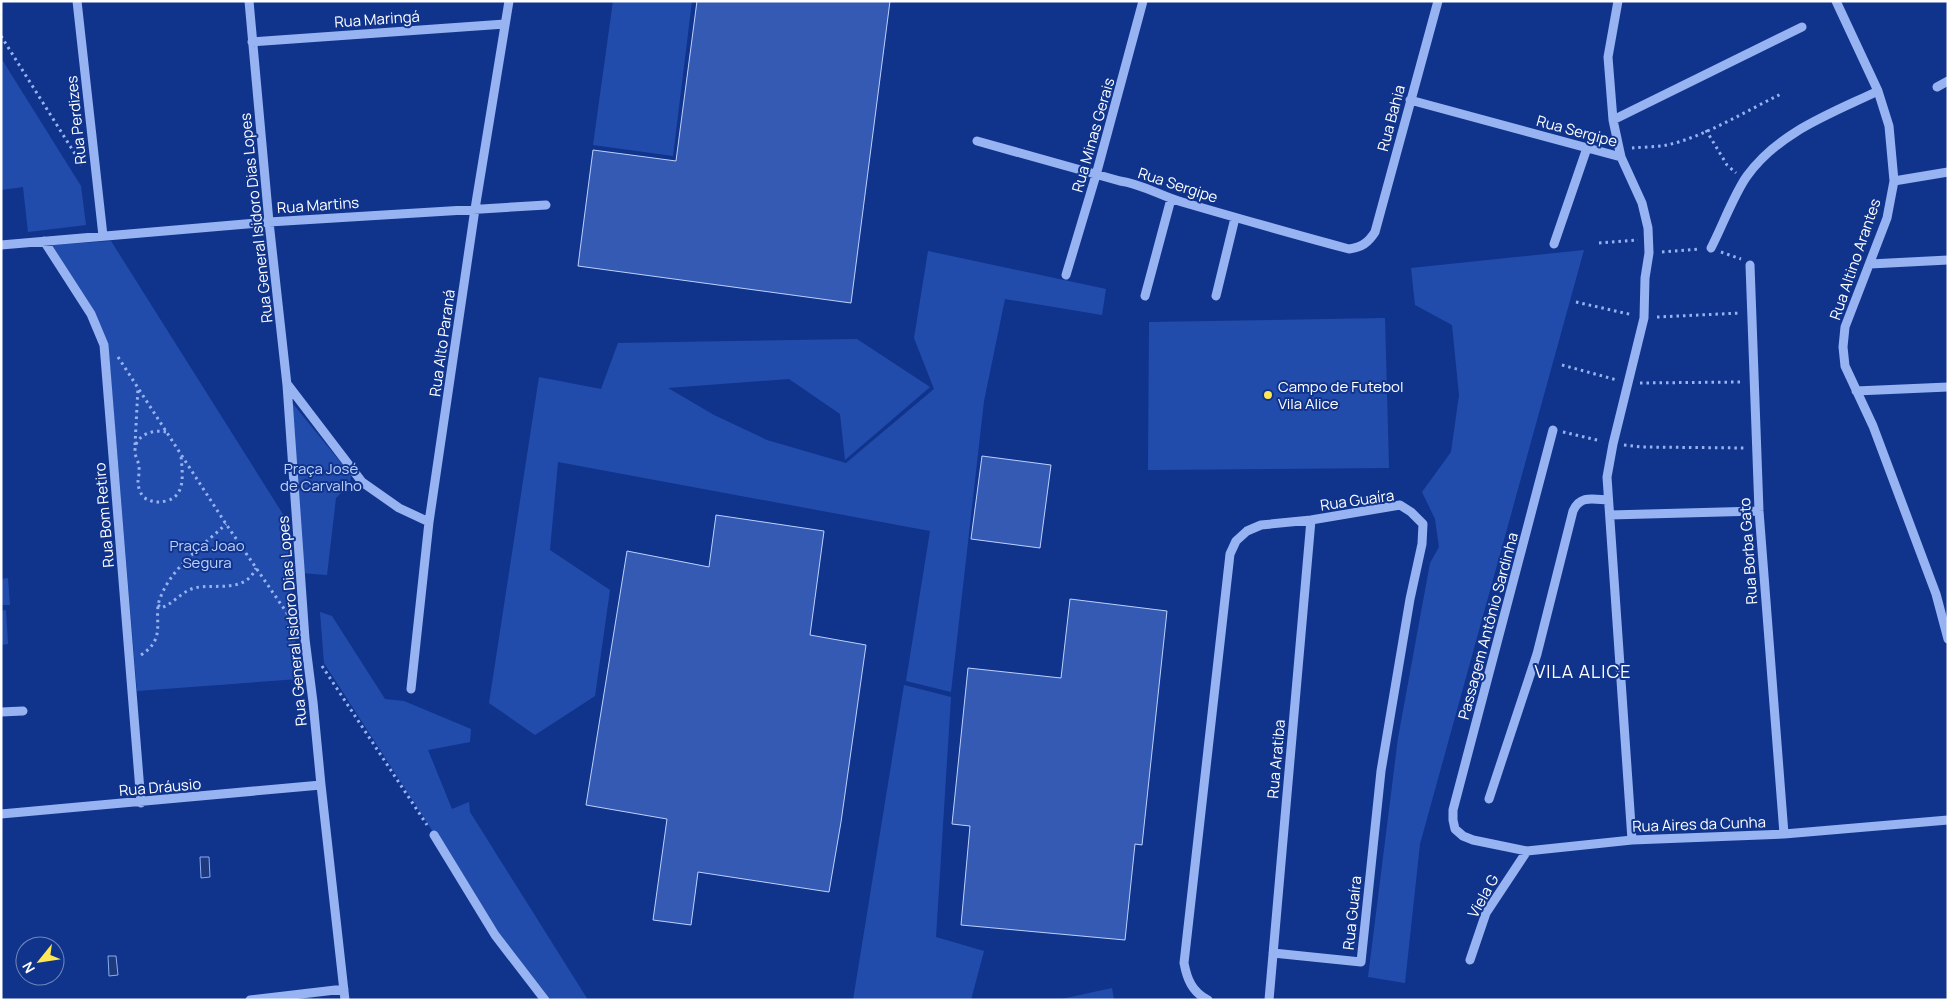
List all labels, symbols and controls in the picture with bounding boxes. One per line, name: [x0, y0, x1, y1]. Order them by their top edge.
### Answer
street label: Rua Maringá: [334, 6, 420, 32]
street label: Rua Perdizes: [61, 74, 91, 165]
street label: Rua Minas Gerais: [1067, 75, 1119, 195]
street label: Rua Bahia: [1372, 82, 1410, 154]
street label: Rua Sergipe: [1534, 110, 1620, 152]
street label: Rua General Isidoro Dias Lopes: [235, 112, 277, 324]
street label: Rua Sergipe: [1135, 162, 1221, 208]
street label: Rua Martins: [276, 192, 360, 218]
street label: Rua Altino Arantes: [1824, 195, 1886, 323]
street label: Rua Alto Paraná: [424, 288, 460, 398]
place label: Campo de Futebol Vila Alice: [1278, 376, 1403, 414]
marker: Campo de Futebol Vila Alice: [1262, 389, 1274, 401]
park label: Praça José de Carvalho: [280, 458, 362, 496]
street label: Rua Bom Retiro: [89, 461, 119, 568]
street label: Rua Guaíra: [1319, 484, 1395, 516]
street label: Rua Borba Gato: [1734, 497, 1762, 605]
street label: Rua General Isidoro Dias Lopes: [272, 515, 312, 727]
street label: Passagem Antônio Sardinha: [1453, 530, 1523, 722]
park label: Praça Joao Segura: [169, 535, 245, 573]
district label: VILA ALICE: [1534, 659, 1632, 683]
street label: Rua Aratiba: [1262, 719, 1290, 799]
street label: Rua Dráusio: [118, 773, 202, 801]
street label: Rua Aires da Cunha: [1632, 811, 1766, 837]
street label: Viela G: [1463, 870, 1504, 921]
street label: Rua Guaíra: [1338, 875, 1366, 951]
north arrow: [15, 936, 65, 986]
text: N: [18, 959, 39, 977]

